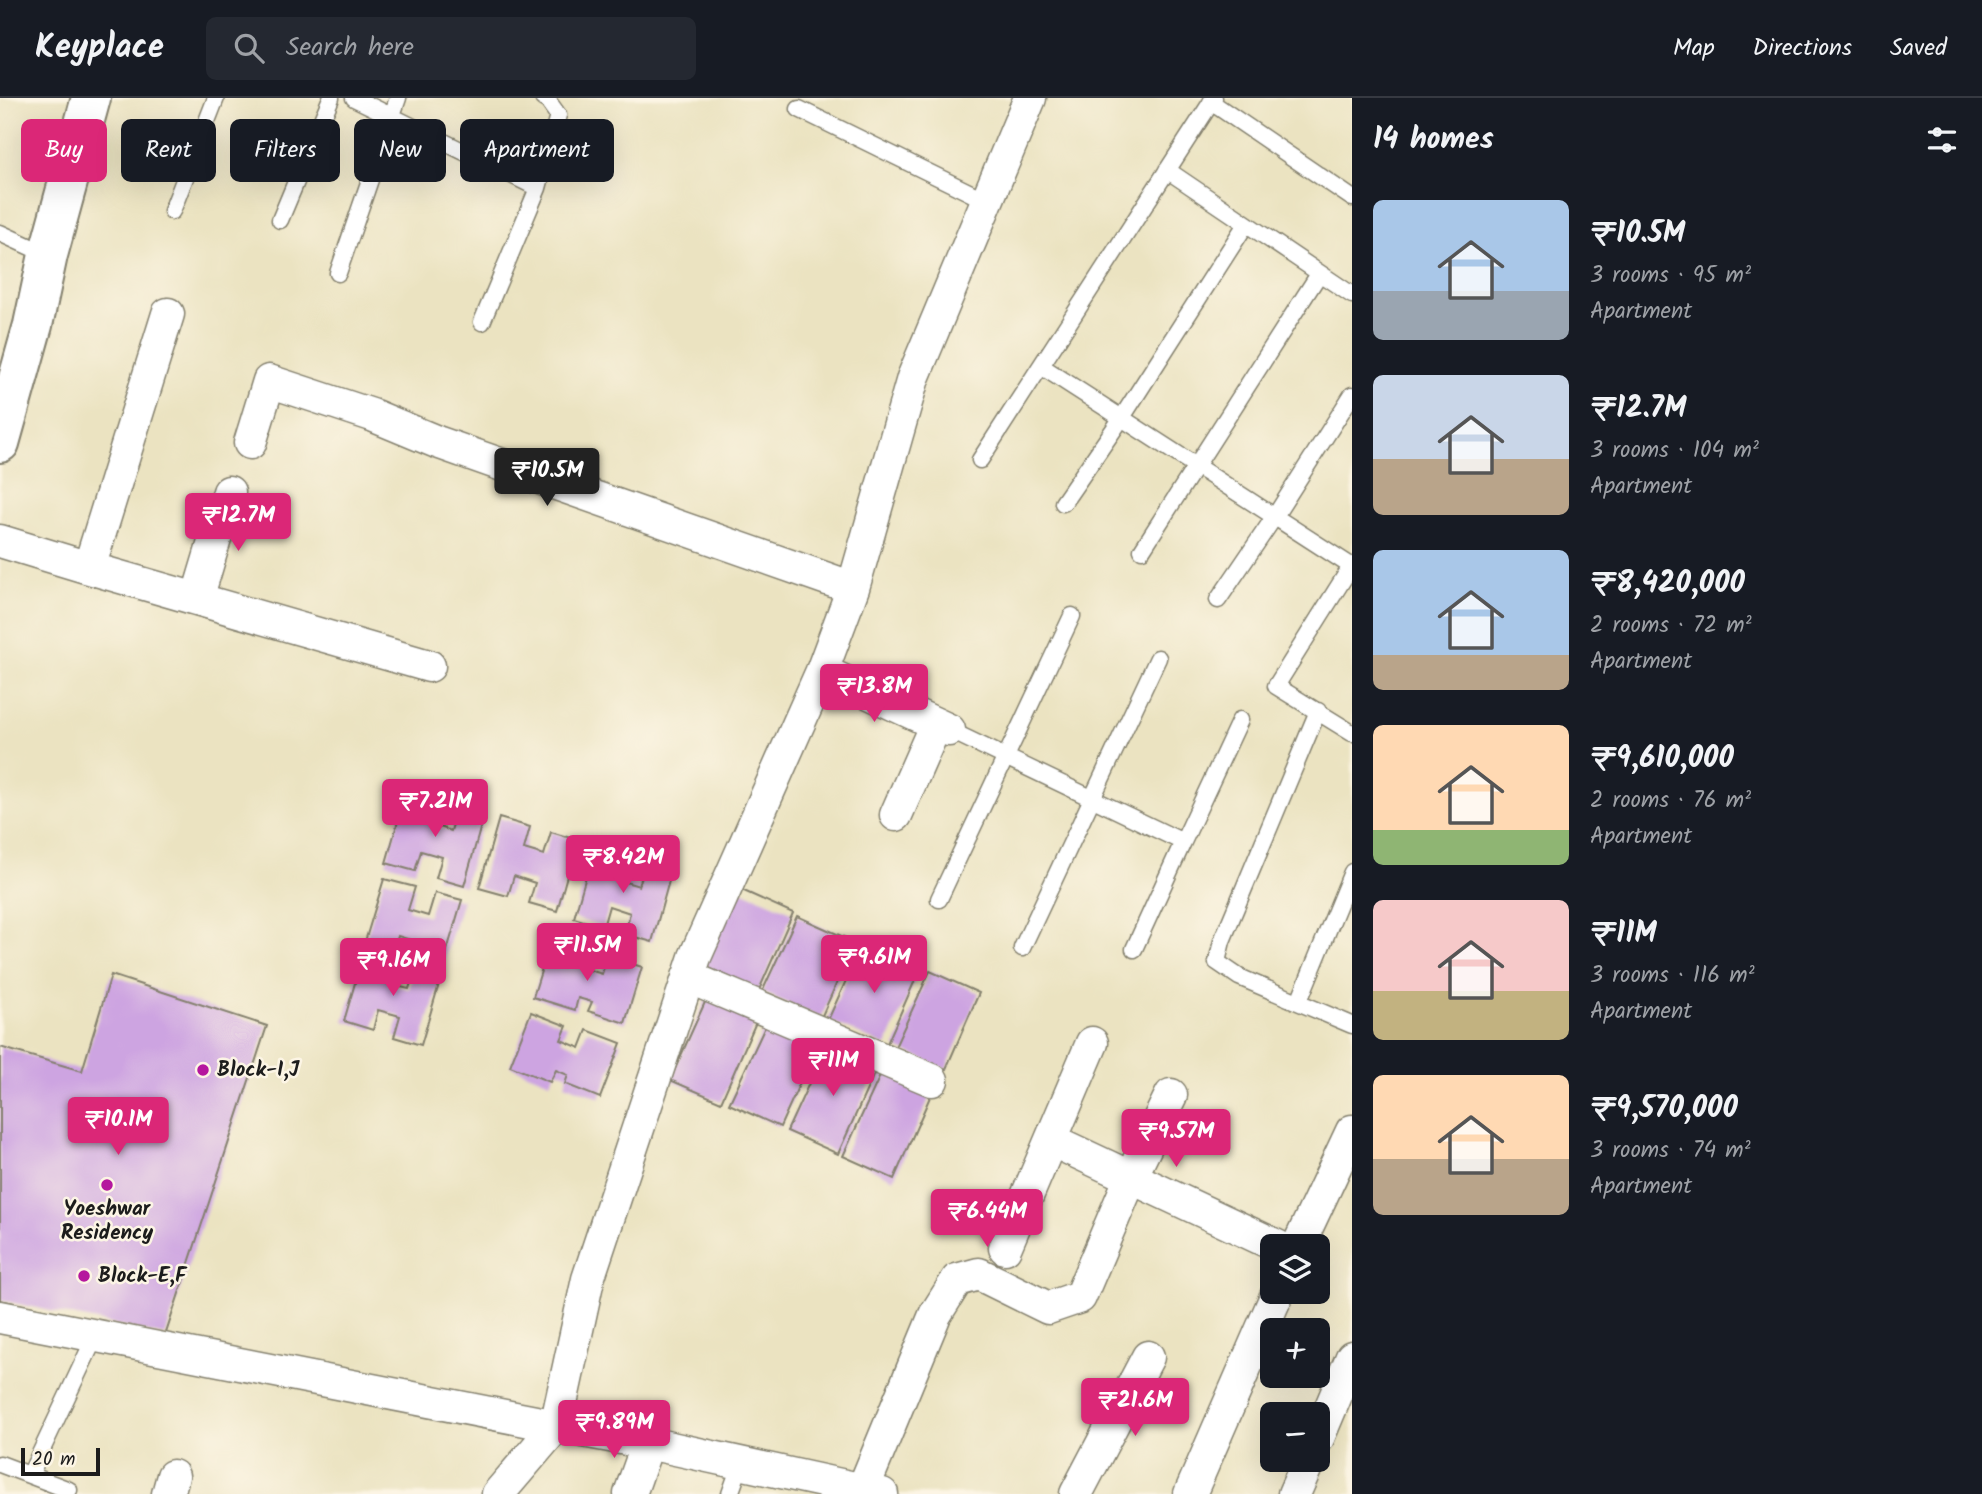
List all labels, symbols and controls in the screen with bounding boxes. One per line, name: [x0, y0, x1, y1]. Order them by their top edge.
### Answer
search box: [206, 17, 696, 80]
text: Keyplace: [35, 22, 164, 75]
text: Search here: [286, 27, 414, 69]
icon: search: [230, 29, 268, 67]
text: Map: [1673, 29, 1715, 68]
text: Directions: [1753, 29, 1852, 68]
text: Saved: [1890, 29, 1947, 68]
text: 14 homes: [1373, 116, 1494, 164]
chip: Buy: [21, 119, 107, 182]
chip: Rent: [121, 119, 216, 182]
chip: Filters: [230, 119, 340, 182]
chip: New: [354, 119, 446, 182]
chip: Apartment: [460, 119, 614, 182]
icon: filters: [1923, 121, 1961, 159]
text: ₹10.5M: [1590, 210, 1686, 258]
icon: home: [1429, 228, 1513, 312]
text: 3 rooms · 95 m²: [1590, 258, 1751, 294]
text: Apartment: [1590, 294, 1692, 330]
text: ₹12.7M: [1590, 385, 1687, 433]
icon: home: [1429, 403, 1513, 487]
text: 3 rooms · 104 m²: [1590, 433, 1759, 469]
pin: ₹10.5M: [490, 448, 604, 508]
text: ₹10.5M: [510, 453, 584, 489]
text: Apartment: [1590, 469, 1692, 505]
pin: ₹12.7M: [181, 494, 295, 553]
text: ₹12.7M: [201, 498, 275, 534]
text: ₹8,420,000: [1590, 560, 1745, 608]
icon: home: [1429, 578, 1513, 662]
text: 2 rooms · 72 m²: [1590, 608, 1752, 644]
text: Apartment: [1590, 644, 1692, 680]
pin: ₹13.8M: [817, 664, 931, 724]
text: ₹13.8M: [836, 669, 912, 705]
text: ₹9,610,000: [1590, 735, 1734, 783]
icon: home: [1429, 753, 1513, 837]
pin: ₹7.21M: [378, 780, 492, 839]
text: 2 rooms · 76 m²: [1590, 783, 1751, 819]
text: ₹7.21M: [398, 784, 472, 820]
text: Apartment: [1590, 819, 1692, 855]
pin: ₹8.42M: [566, 836, 680, 895]
text: ₹8.42M: [582, 840, 664, 876]
text: ₹11M: [1590, 910, 1657, 958]
pin: ₹11.5M: [530, 924, 644, 983]
text: ₹11.5M: [553, 928, 621, 964]
icon: home: [1429, 928, 1513, 1012]
pin: ₹9.61M: [817, 936, 931, 995]
pin: ₹9.16M: [336, 939, 450, 998]
text: ₹9.61M: [837, 940, 911, 976]
text: ₹9.16M: [356, 943, 430, 979]
text: 3 rooms · 116 m²: [1590, 958, 1755, 994]
text: Apartment: [1590, 994, 1692, 1030]
pin: ₹11M: [792, 1038, 874, 1098]
text: ₹11M: [807, 1043, 859, 1079]
place label: Block-I,J: [217, 1054, 300, 1087]
marker: Block-I,J: [195, 1062, 211, 1078]
text: ₹9,570,000: [1590, 1085, 1738, 1133]
pin: ₹10.1M: [61, 1098, 175, 1157]
text: ₹10.1M: [84, 1102, 152, 1138]
icon: home: [1429, 1103, 1513, 1187]
pin: ₹9.57M: [1119, 1110, 1233, 1169]
text: ₹9.57M: [1138, 1114, 1214, 1150]
text: 3 rooms · 74 m²: [1590, 1133, 1751, 1169]
text: Apartment: [1590, 1169, 1692, 1205]
marker: Yoeshwar Residency: [99, 1177, 115, 1193]
pin: ₹6.44M: [930, 1190, 1044, 1249]
place label: Yoeshwar Residency: [61, 1193, 153, 1250]
text: ₹6.44M: [947, 1194, 1027, 1230]
map controls: [1260, 1234, 1330, 1472]
button: layers: [1260, 1234, 1330, 1304]
place label: Block-E,F: [98, 1260, 188, 1293]
marker: Block-E,F: [76, 1268, 92, 1284]
button: +: [1260, 1318, 1330, 1388]
pin: ₹21.6M: [1078, 1378, 1192, 1438]
text: ₹21.6M: [1097, 1383, 1173, 1419]
pin: ₹9.89M: [557, 1400, 671, 1460]
button: −: [1260, 1402, 1330, 1472]
text: ₹9.89M: [574, 1405, 654, 1441]
scale bar: [21, 1445, 100, 1477]
text: 20 m: [32, 1445, 75, 1475]

